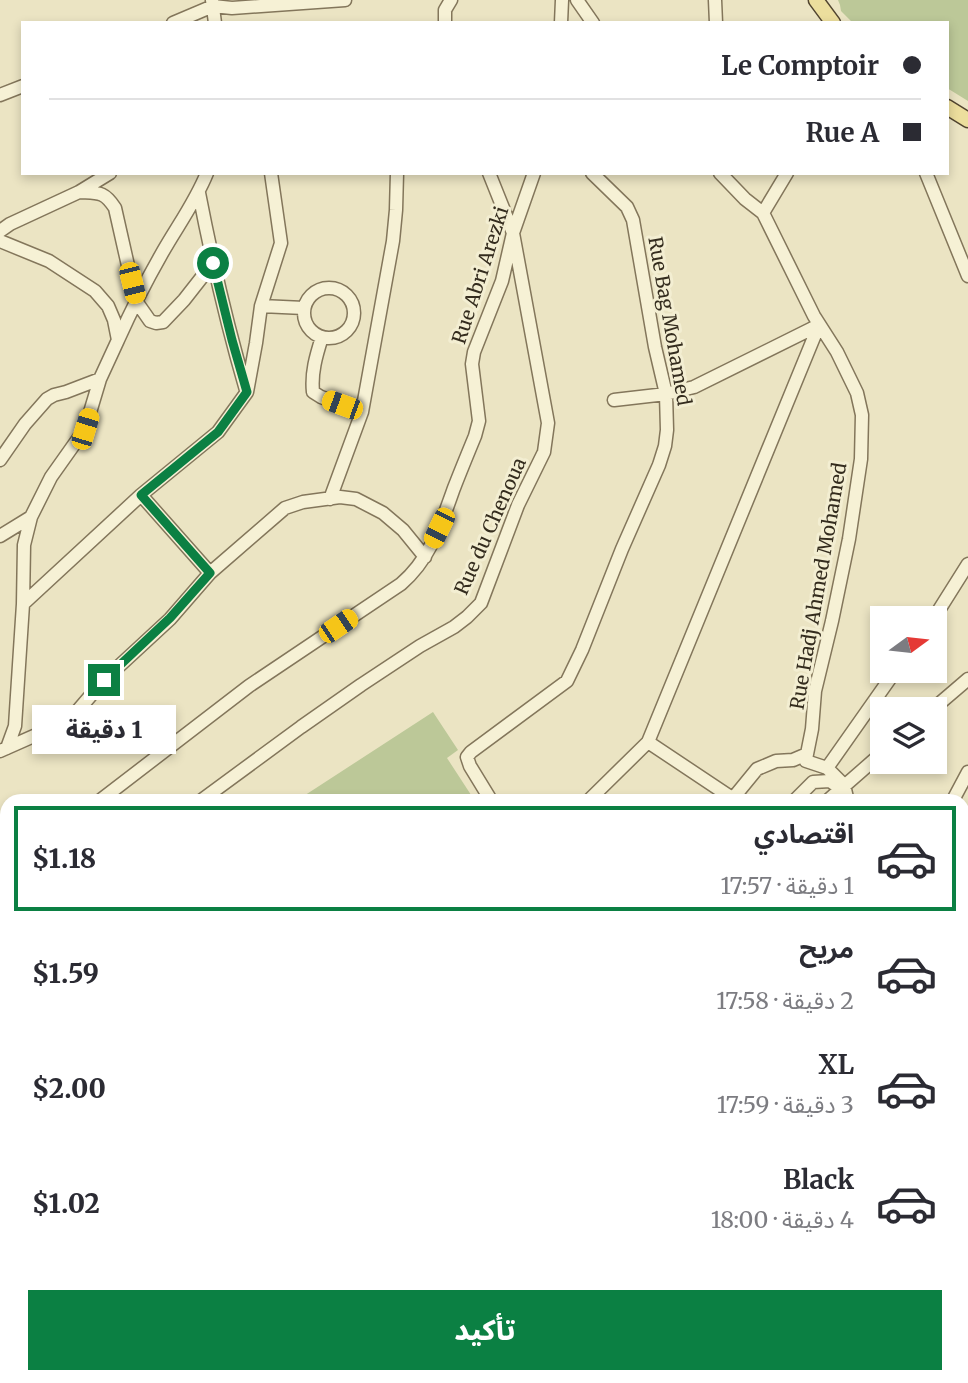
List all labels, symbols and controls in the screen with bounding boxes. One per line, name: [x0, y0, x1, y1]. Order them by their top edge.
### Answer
text: Le Comptoir: [721, 49, 879, 82]
text: Rue A: [805, 116, 879, 149]
street label: Rue Abri Arezki: [446, 203, 514, 347]
street label: Rue Bag Mohamed: [643, 235, 697, 407]
route start: [197, 247, 229, 279]
car: [117, 260, 148, 306]
car: [319, 388, 366, 422]
car: [69, 406, 102, 452]
street label: Rue du Chenoua: [449, 454, 531, 598]
street label: Rue Hadj Ahmed Mohamed: [784, 461, 852, 711]
car: [421, 505, 458, 551]
car: [315, 606, 362, 646]
north arrow: [870, 606, 947, 682]
map controls: [870, 606, 947, 774]
route end: [88, 664, 120, 696]
button: layers: [870, 697, 947, 774]
callout: 1 دقيقة: [32, 704, 176, 754]
text: 1 دقيقة: [66, 715, 142, 744]
text: اقتصادي: [754, 817, 854, 850]
icon: car: [875, 827, 938, 890]
text: $1.18: [32, 842, 96, 875]
text: 1 دقيقة · 17:57: [720, 871, 854, 900]
text: مريح: [799, 932, 854, 965]
icon: car: [875, 942, 938, 1005]
text: $1.59: [32, 957, 99, 990]
text: 2 دقيقة · 17:58: [716, 986, 854, 1015]
text: XL: [818, 1048, 854, 1081]
icon: car: [875, 1057, 938, 1120]
text: $2.00: [32, 1072, 106, 1105]
text: 3 دقيقة · 17:59: [717, 1090, 854, 1119]
text: Black: [783, 1163, 854, 1196]
icon: car: [875, 1172, 938, 1235]
text: $1.02: [32, 1187, 100, 1220]
text: 4 دقيقة · 18:00: [711, 1205, 854, 1234]
button: تأكيد: [28, 1290, 942, 1370]

